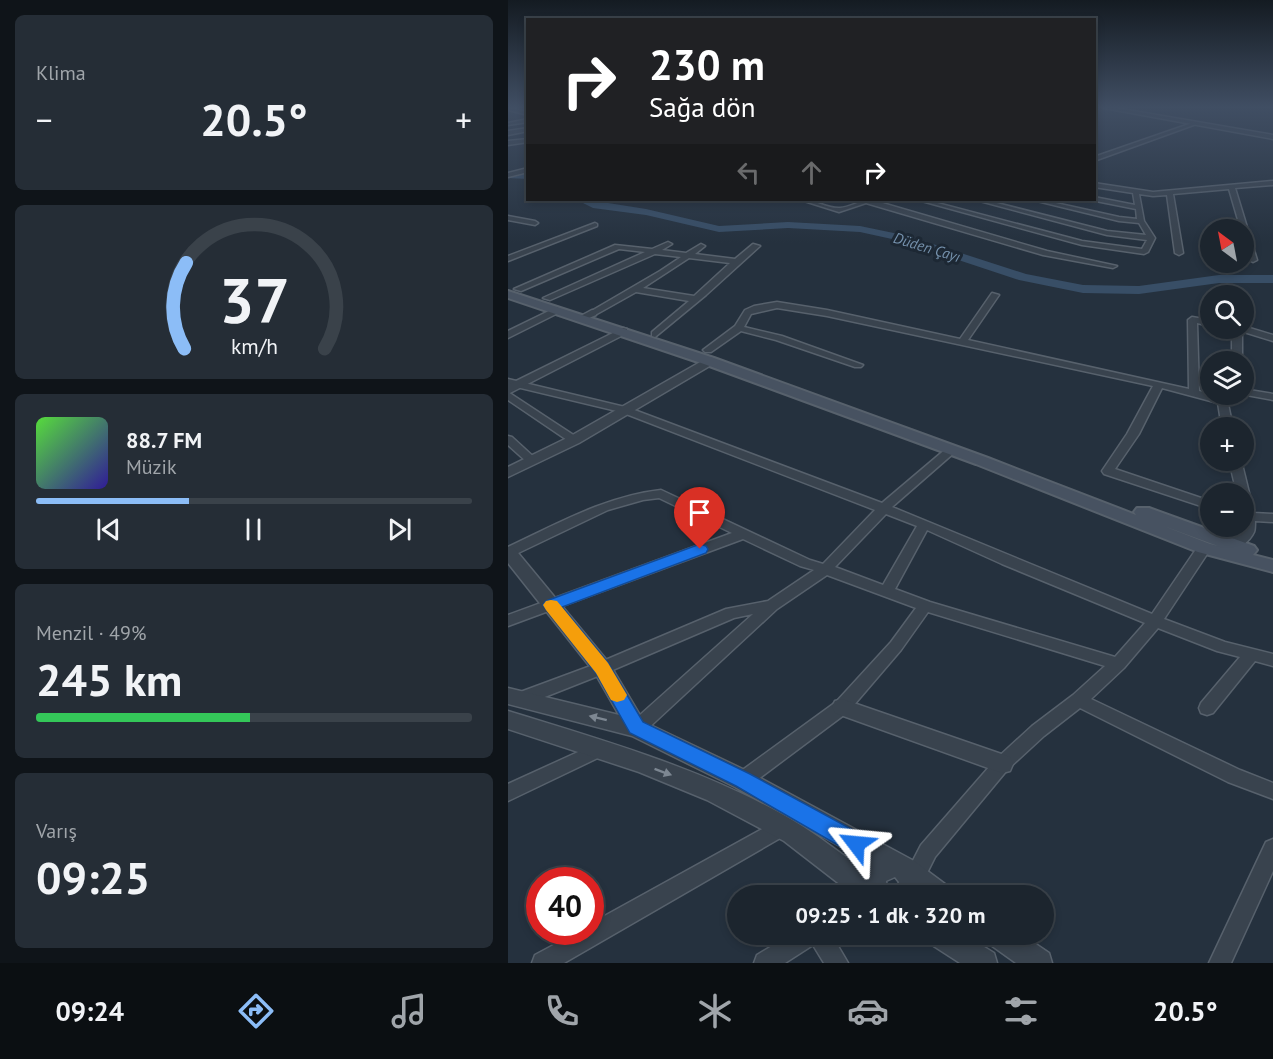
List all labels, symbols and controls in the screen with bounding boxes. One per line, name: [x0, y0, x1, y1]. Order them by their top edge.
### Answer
text: 230 m: [649, 37, 765, 92]
icon: right: [550, 42, 628, 120]
text: Klima: [36, 60, 86, 86]
text: 20.5°: [200, 90, 308, 148]
text: Sağa dön: [649, 90, 756, 124]
text: −: [36, 98, 53, 141]
text: +: [455, 98, 472, 141]
icon: left: [732, 156, 765, 189]
icon: ahead: [795, 156, 828, 189]
icon: right: [858, 156, 891, 189]
north arrow: [1200, 219, 1254, 273]
map controls: [1200, 219, 1254, 537]
water label: Düden Çayı: [891, 228, 963, 266]
text: 37: [219, 259, 289, 340]
button: search: [1200, 285, 1254, 339]
text: km/h: [230, 332, 277, 360]
button: layers: [1200, 351, 1254, 405]
button: +: [1200, 417, 1254, 471]
text: 88.7 FM: [126, 426, 202, 454]
text: Müzik: [126, 454, 176, 480]
button: −: [1200, 483, 1254, 537]
pin: [674, 487, 725, 549]
icon: arrive: [683, 496, 716, 529]
icon: previous: [92, 513, 125, 546]
icon: pause: [237, 513, 270, 546]
icon: next: [383, 513, 416, 546]
text: Menzil · 49%: [36, 620, 146, 646]
text: 245 km: [36, 650, 182, 708]
one-way arrow: [588, 713, 607, 723]
one-way arrow: [654, 768, 672, 778]
position arrow: [824, 812, 888, 876]
text: Varış: [36, 818, 77, 844]
text: 09:25: [36, 848, 150, 906]
speed limit sign: 40: [526, 867, 604, 945]
text: 09:25 · 1 dk · 320 m: [796, 901, 985, 929]
icon: directions: [235, 990, 277, 1032]
icon: music: [388, 990, 430, 1032]
icon: phone: [541, 990, 583, 1032]
icon: climate: [694, 990, 736, 1032]
icon: car: [847, 990, 889, 1032]
icon: filters: [1000, 990, 1042, 1032]
text: 09:24: [56, 994, 124, 1028]
text: 20.5°: [1153, 994, 1217, 1028]

